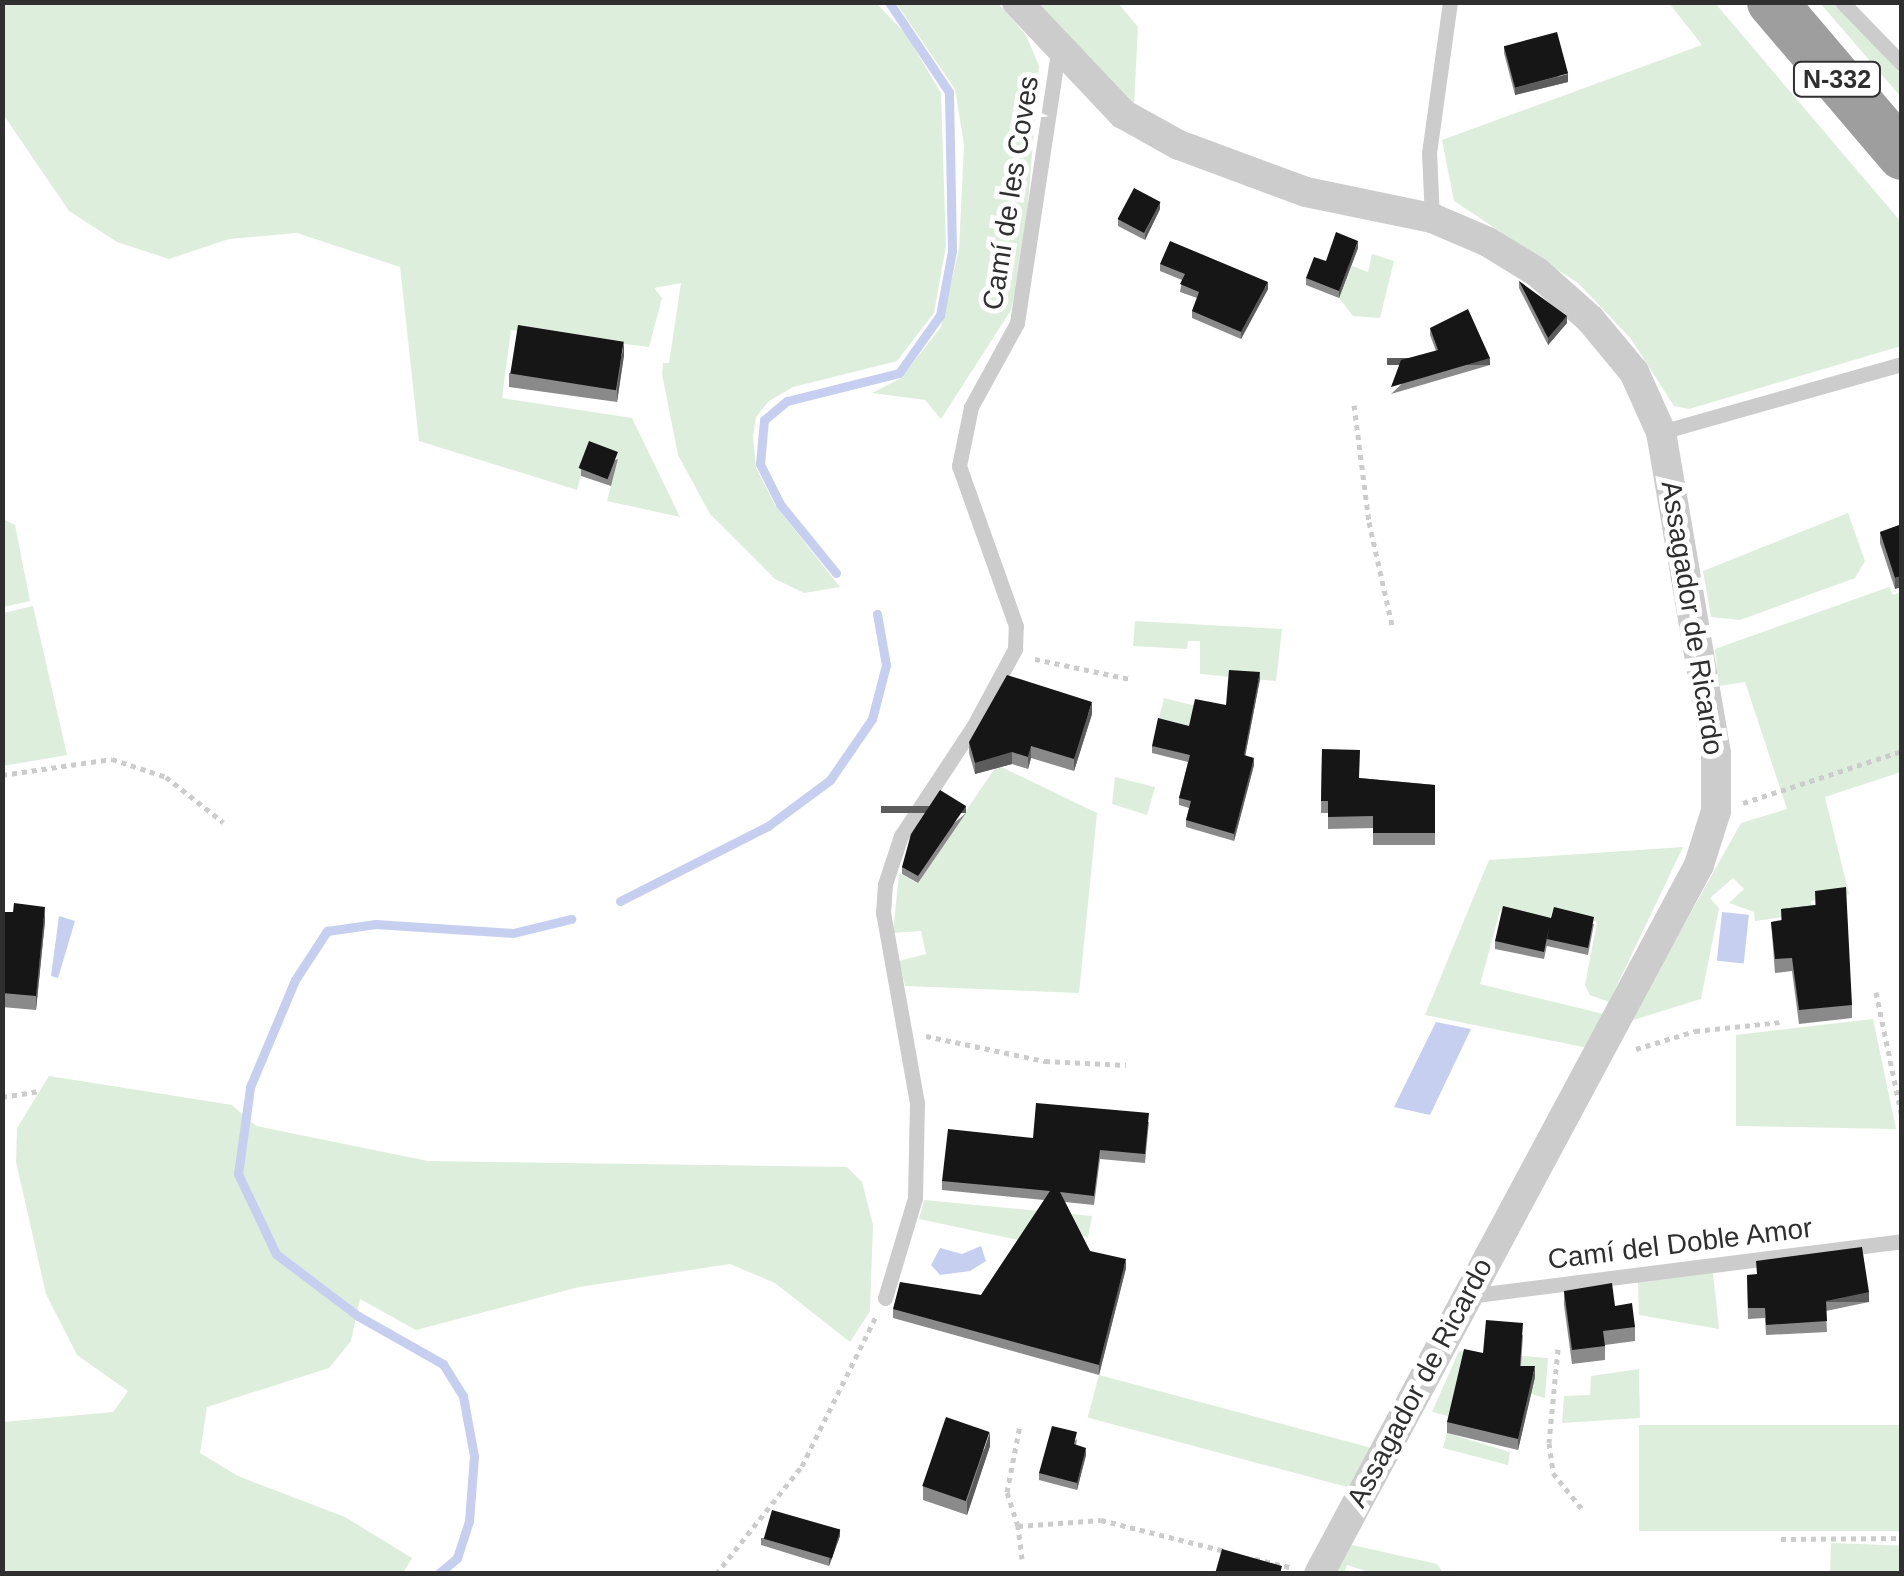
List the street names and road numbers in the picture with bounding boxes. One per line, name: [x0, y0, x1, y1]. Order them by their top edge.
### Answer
road number: N-332: [1792, 59, 1882, 99]
street label: Camí de les Coves: [976, 74, 1046, 312]
street label: Assagador de Ricardo: [1654, 479, 1730, 757]
street label: Camí del Doble Amor: [1545, 1211, 1815, 1277]
street label: Assagador de Ricardo: [1340, 1253, 1500, 1513]

